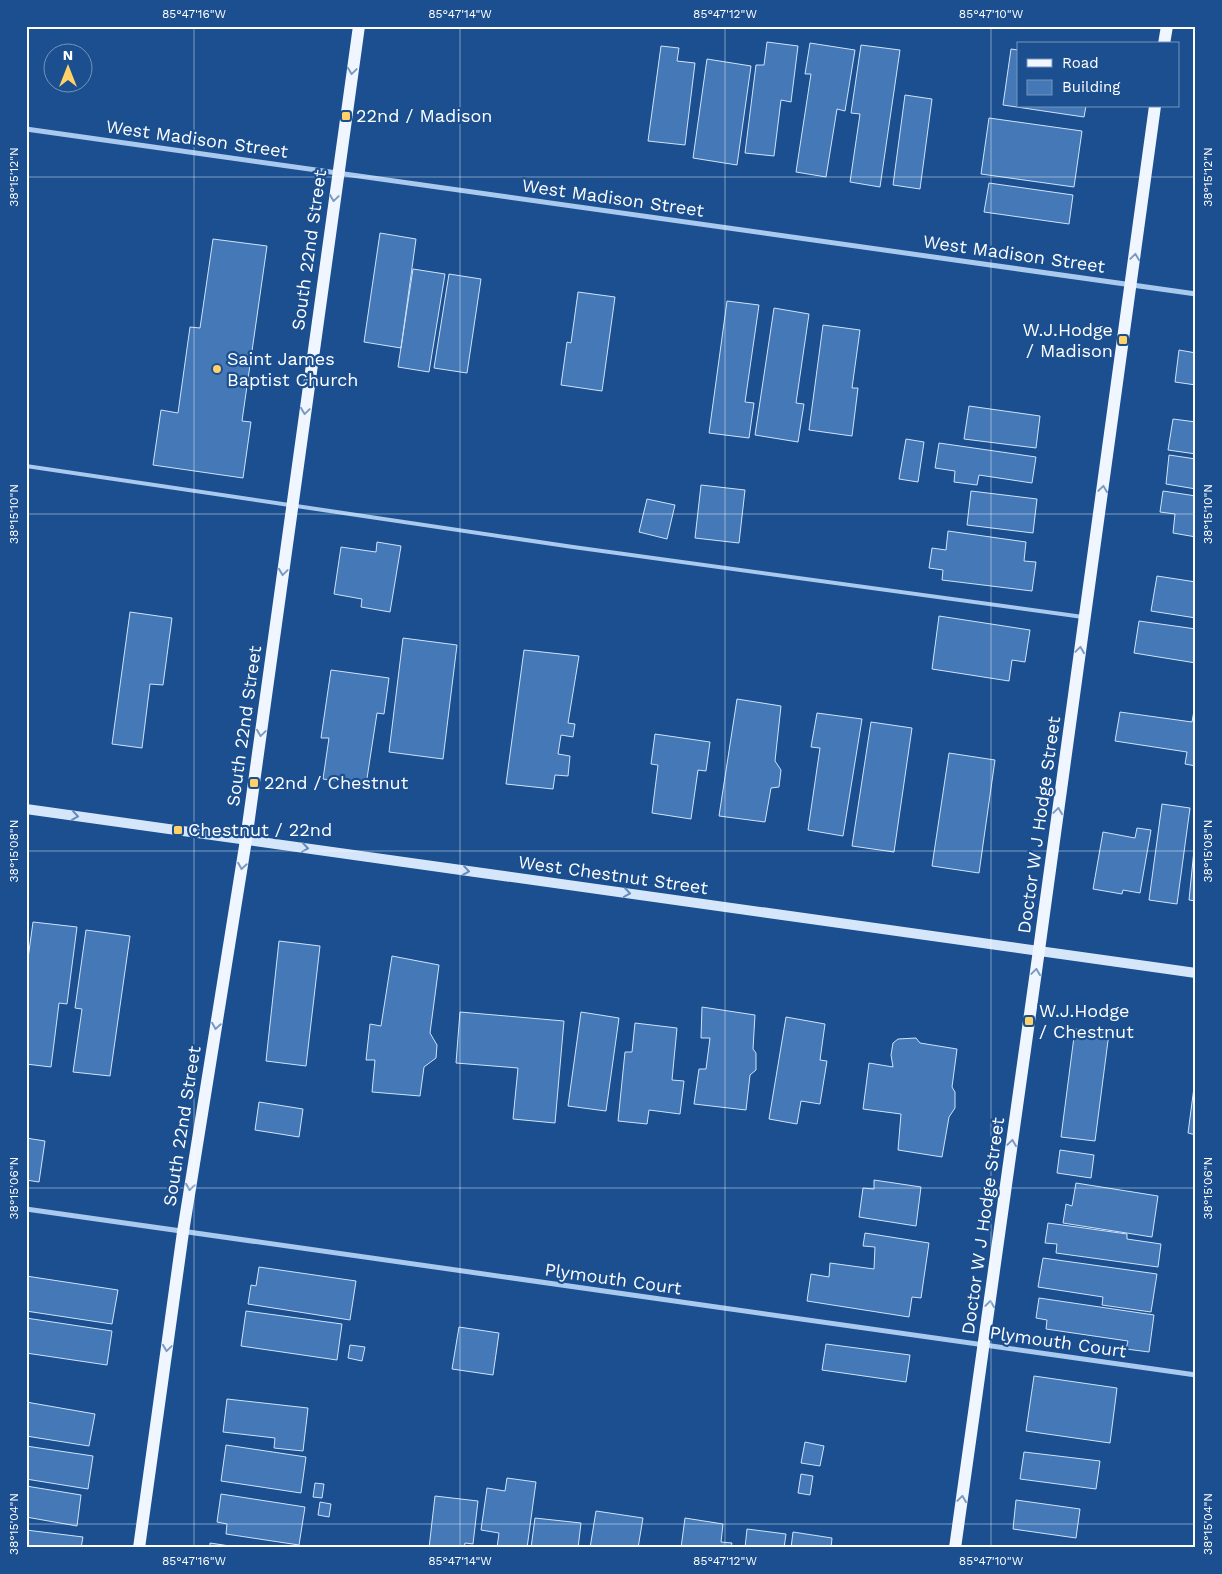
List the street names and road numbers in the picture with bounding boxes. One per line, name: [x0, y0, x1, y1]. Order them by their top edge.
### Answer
street label: West Madison Street: [105, 115, 290, 162]
street label: South 22nd Street: [287, 168, 330, 332]
street label: West Madison Street: [521, 174, 706, 221]
street label: West Madison Street: [922, 230, 1107, 277]
street label: South 22nd Street: [222, 644, 265, 808]
street label: Doctor W J Hodge Street: [1013, 715, 1064, 935]
street label: West Chestnut Street: [517, 851, 710, 898]
street label: South 22nd Street: [158, 1044, 205, 1208]
street label: Doctor W J Hodge Street: [957, 1116, 1008, 1336]
street label: Plymouth Court: [543, 1259, 683, 1299]
street label: Plymouth Court: [988, 1322, 1128, 1362]

